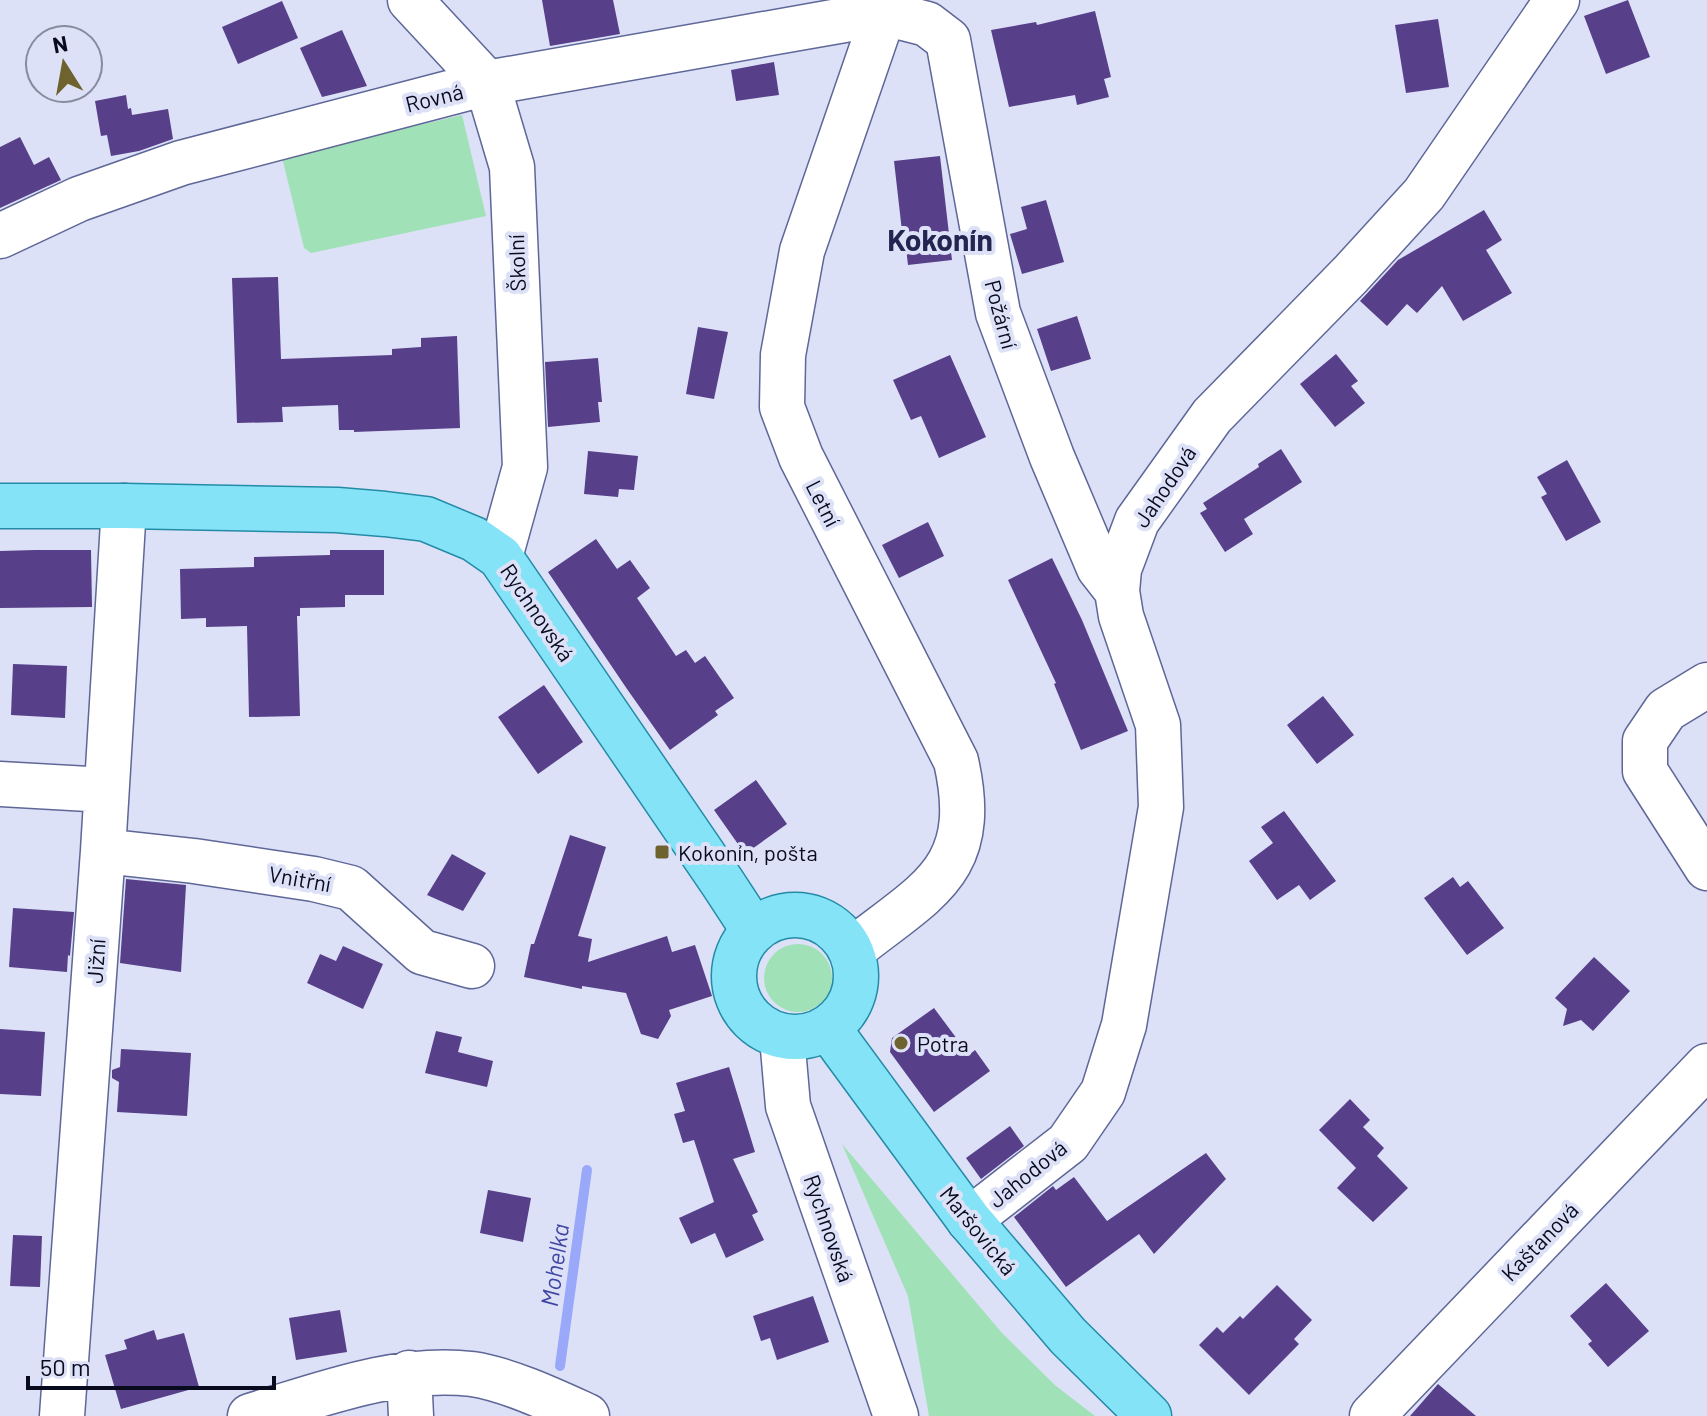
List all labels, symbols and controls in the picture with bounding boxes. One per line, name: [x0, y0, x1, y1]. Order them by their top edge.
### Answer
north arrow: [24, 24, 104, 104]
text: N: [50, 29, 70, 58]
street label: Rovná: [402, 77, 466, 117]
district label: Kokonín: [887, 221, 993, 257]
street label: Školní: [502, 234, 530, 292]
street label: Požární: [980, 277, 1024, 352]
street label: Jahodová: [1127, 440, 1201, 532]
street label: Letní: [801, 475, 847, 531]
street label: Rychnovská: [496, 558, 580, 666]
place label: Kokonín, pošta: [678, 839, 818, 865]
marker: Kokonín, pošta: [653, 843, 671, 861]
street label: Vnitřní: [267, 860, 333, 896]
street label: Jižní: [80, 938, 110, 984]
place label: Potra: [917, 1030, 969, 1056]
marker: Potra: [892, 1034, 910, 1052]
street label: Jahodová: [983, 1134, 1071, 1212]
street label: Rychnovská: [799, 1171, 861, 1285]
street label: Maršovická: [935, 1180, 1023, 1280]
street label: Kaštanová: [1495, 1196, 1583, 1286]
water label: Mohelka: [534, 1222, 574, 1308]
scale bar: [28, 1340, 274, 1390]
text: 50 m: [40, 1352, 91, 1381]

